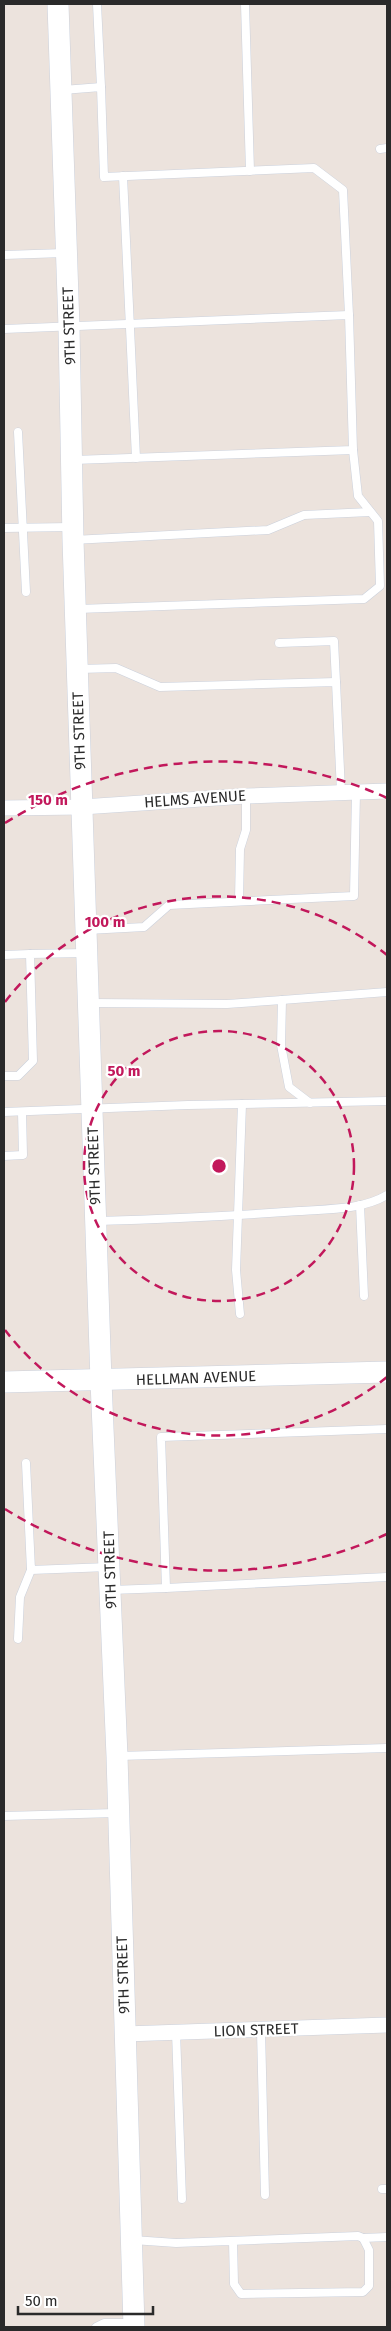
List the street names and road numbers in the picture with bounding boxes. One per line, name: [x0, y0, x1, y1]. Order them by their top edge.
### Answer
street label: 9TH STREET: [59, 286, 79, 365]
street label: 9TH STREET: [69, 691, 89, 770]
street label: HELMS AVENUE: [143, 786, 247, 812]
street label: 9TH STREET: [84, 1126, 104, 1205]
street label: HELLMAN AVENUE: [135, 1367, 257, 1389]
street label: 9TH STREET: [100, 1530, 120, 1609]
street label: 9TH STREET: [113, 1935, 133, 2014]
street label: LION STREET: [213, 2020, 299, 2040]

